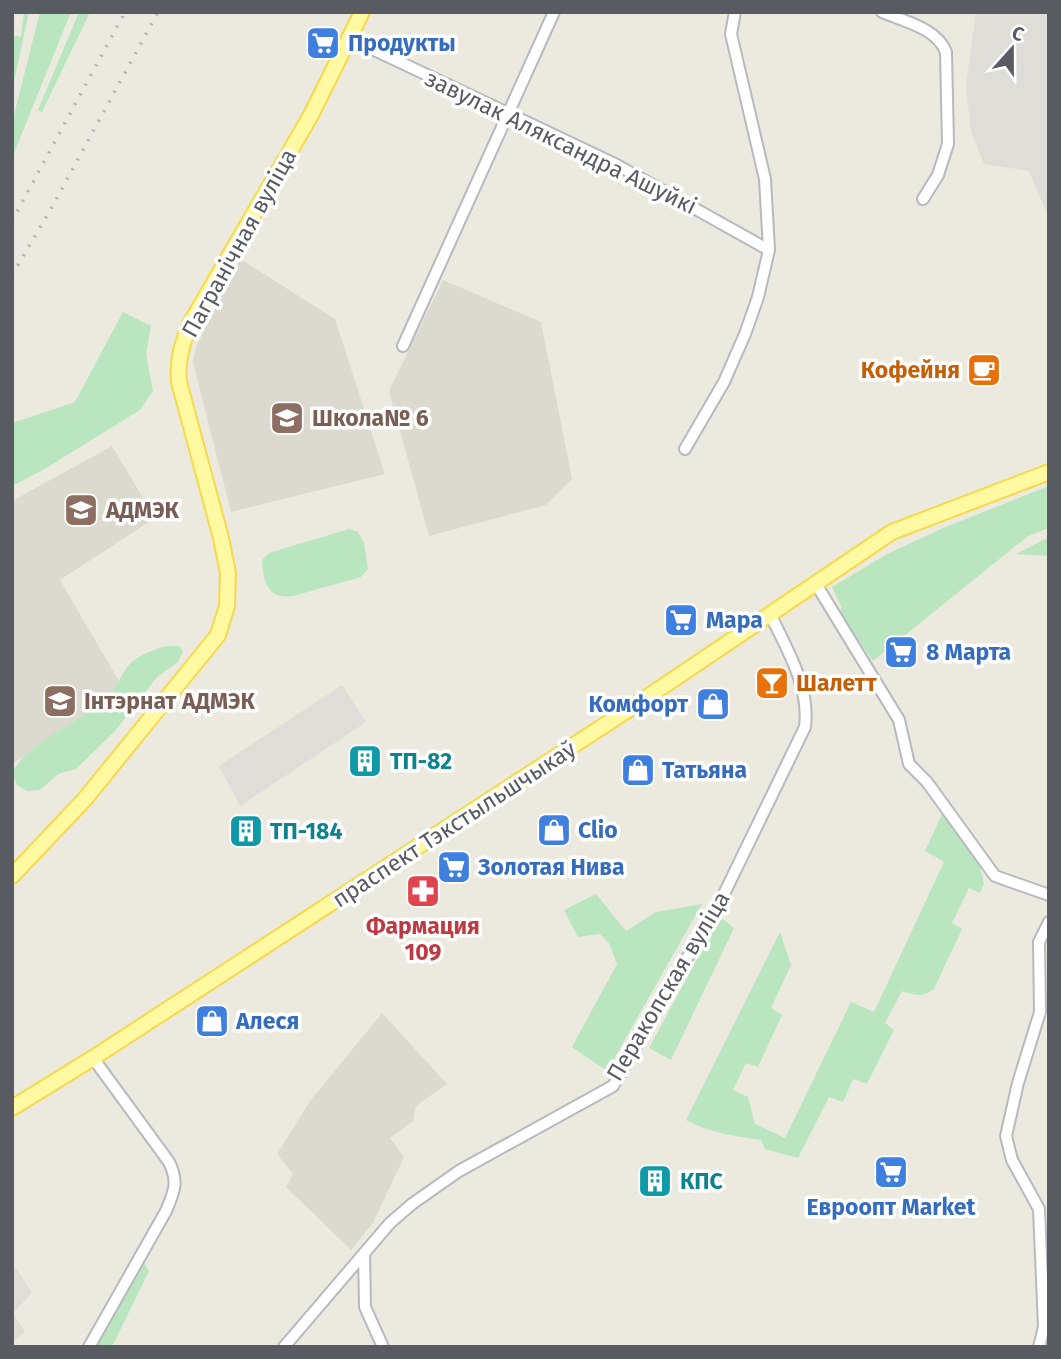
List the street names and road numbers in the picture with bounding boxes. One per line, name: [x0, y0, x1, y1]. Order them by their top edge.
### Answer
street label: завулак Аляксандра Ашуйкі: [421, 64, 701, 220]
street label: Пагранічная вуліца: [176, 144, 302, 342]
street label: праспект Тэкстыльшчыкаў: [327, 734, 582, 913]
street label: Перакопская вуліца: [600, 886, 736, 1086]

